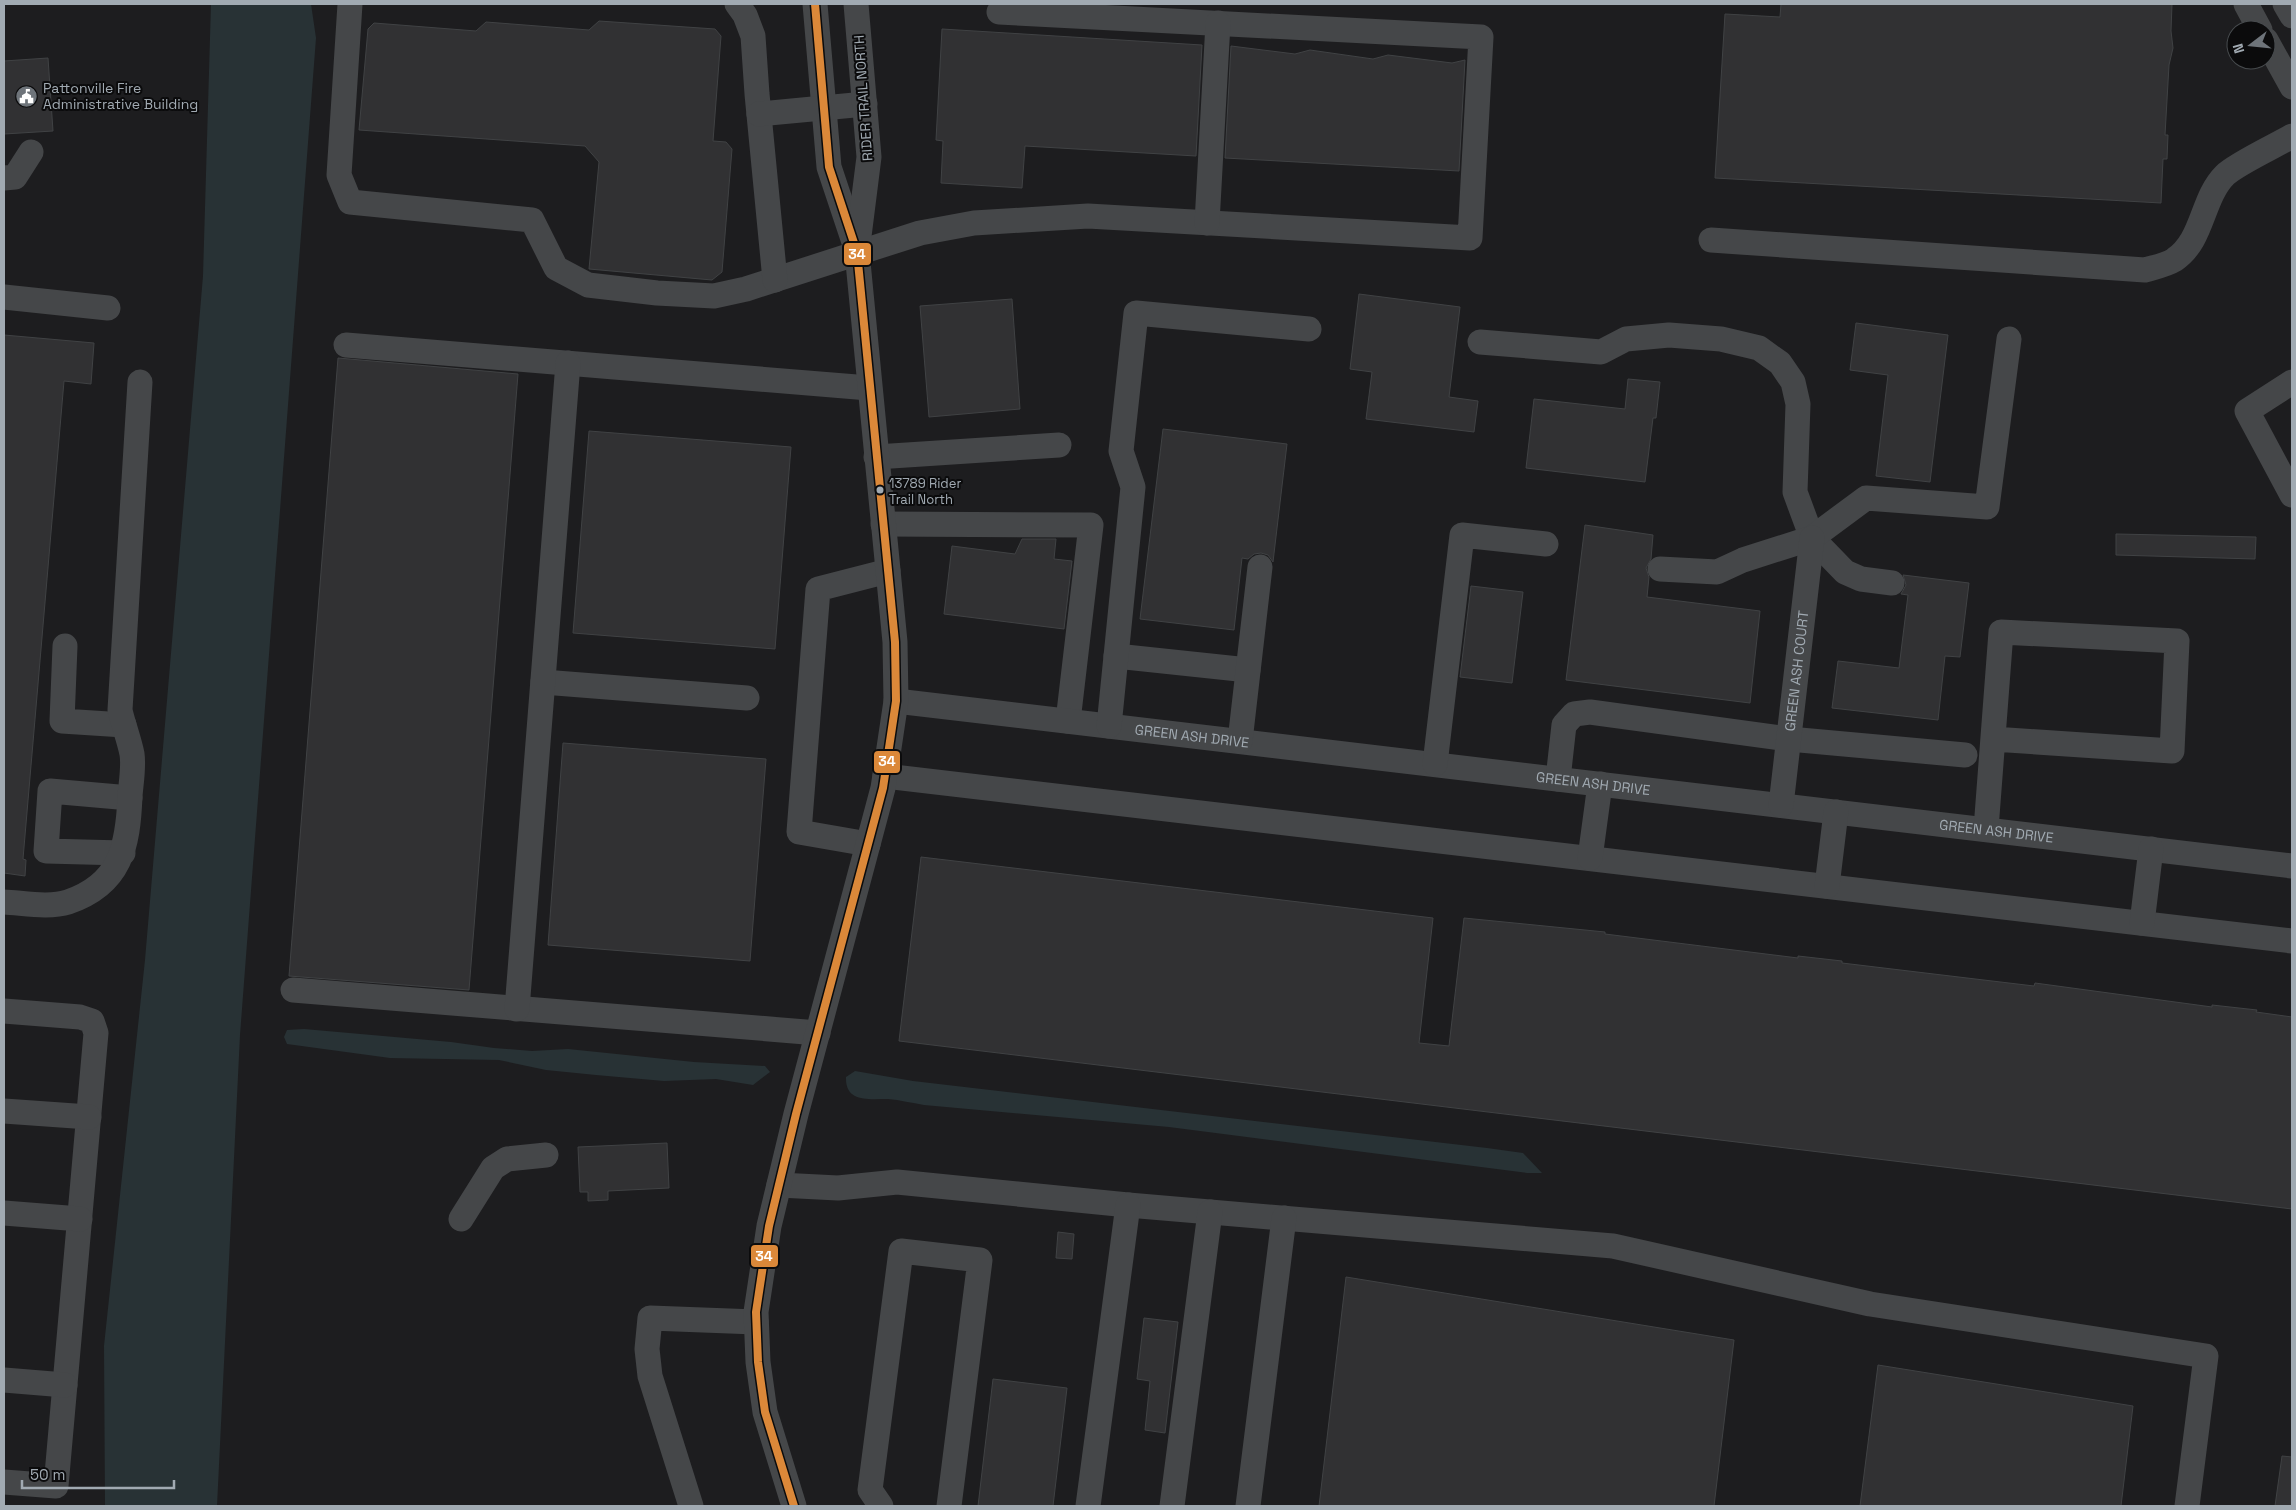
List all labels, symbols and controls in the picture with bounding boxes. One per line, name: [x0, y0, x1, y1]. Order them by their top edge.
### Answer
north arrow: [2226, 20, 2276, 70]
street label: RIDER TRAIL NORTH: [850, 34, 876, 162]
text: N: [2229, 42, 2248, 56]
place label: Pattonville Fire Administrative Building: [43, 79, 198, 113]
public building icon: Pattonville Fire Administrative Building: [15, 84, 39, 108]
line badge: 34: [843, 242, 872, 266]
text: 34: [848, 245, 866, 263]
place label: 13789 Rider Trail North: [889, 475, 961, 508]
marker: 13789 Rider Trail North: [875, 485, 885, 495]
street label: GREEN ASH COURT: [1781, 610, 1813, 732]
street label: GREEN ASH DRIVE: [1134, 720, 1250, 752]
line badge: 34: [873, 750, 901, 774]
text: 34: [878, 752, 896, 770]
street label: GREEN ASH DRIVE: [1535, 768, 1651, 799]
street label: GREEN ASH DRIVE: [1938, 815, 2055, 847]
line badge: 34: [750, 1244, 779, 1268]
text: 34: [755, 1247, 773, 1265]
scale bar: [22, 1458, 175, 1490]
text: 50 m: [30, 1465, 65, 1484]

